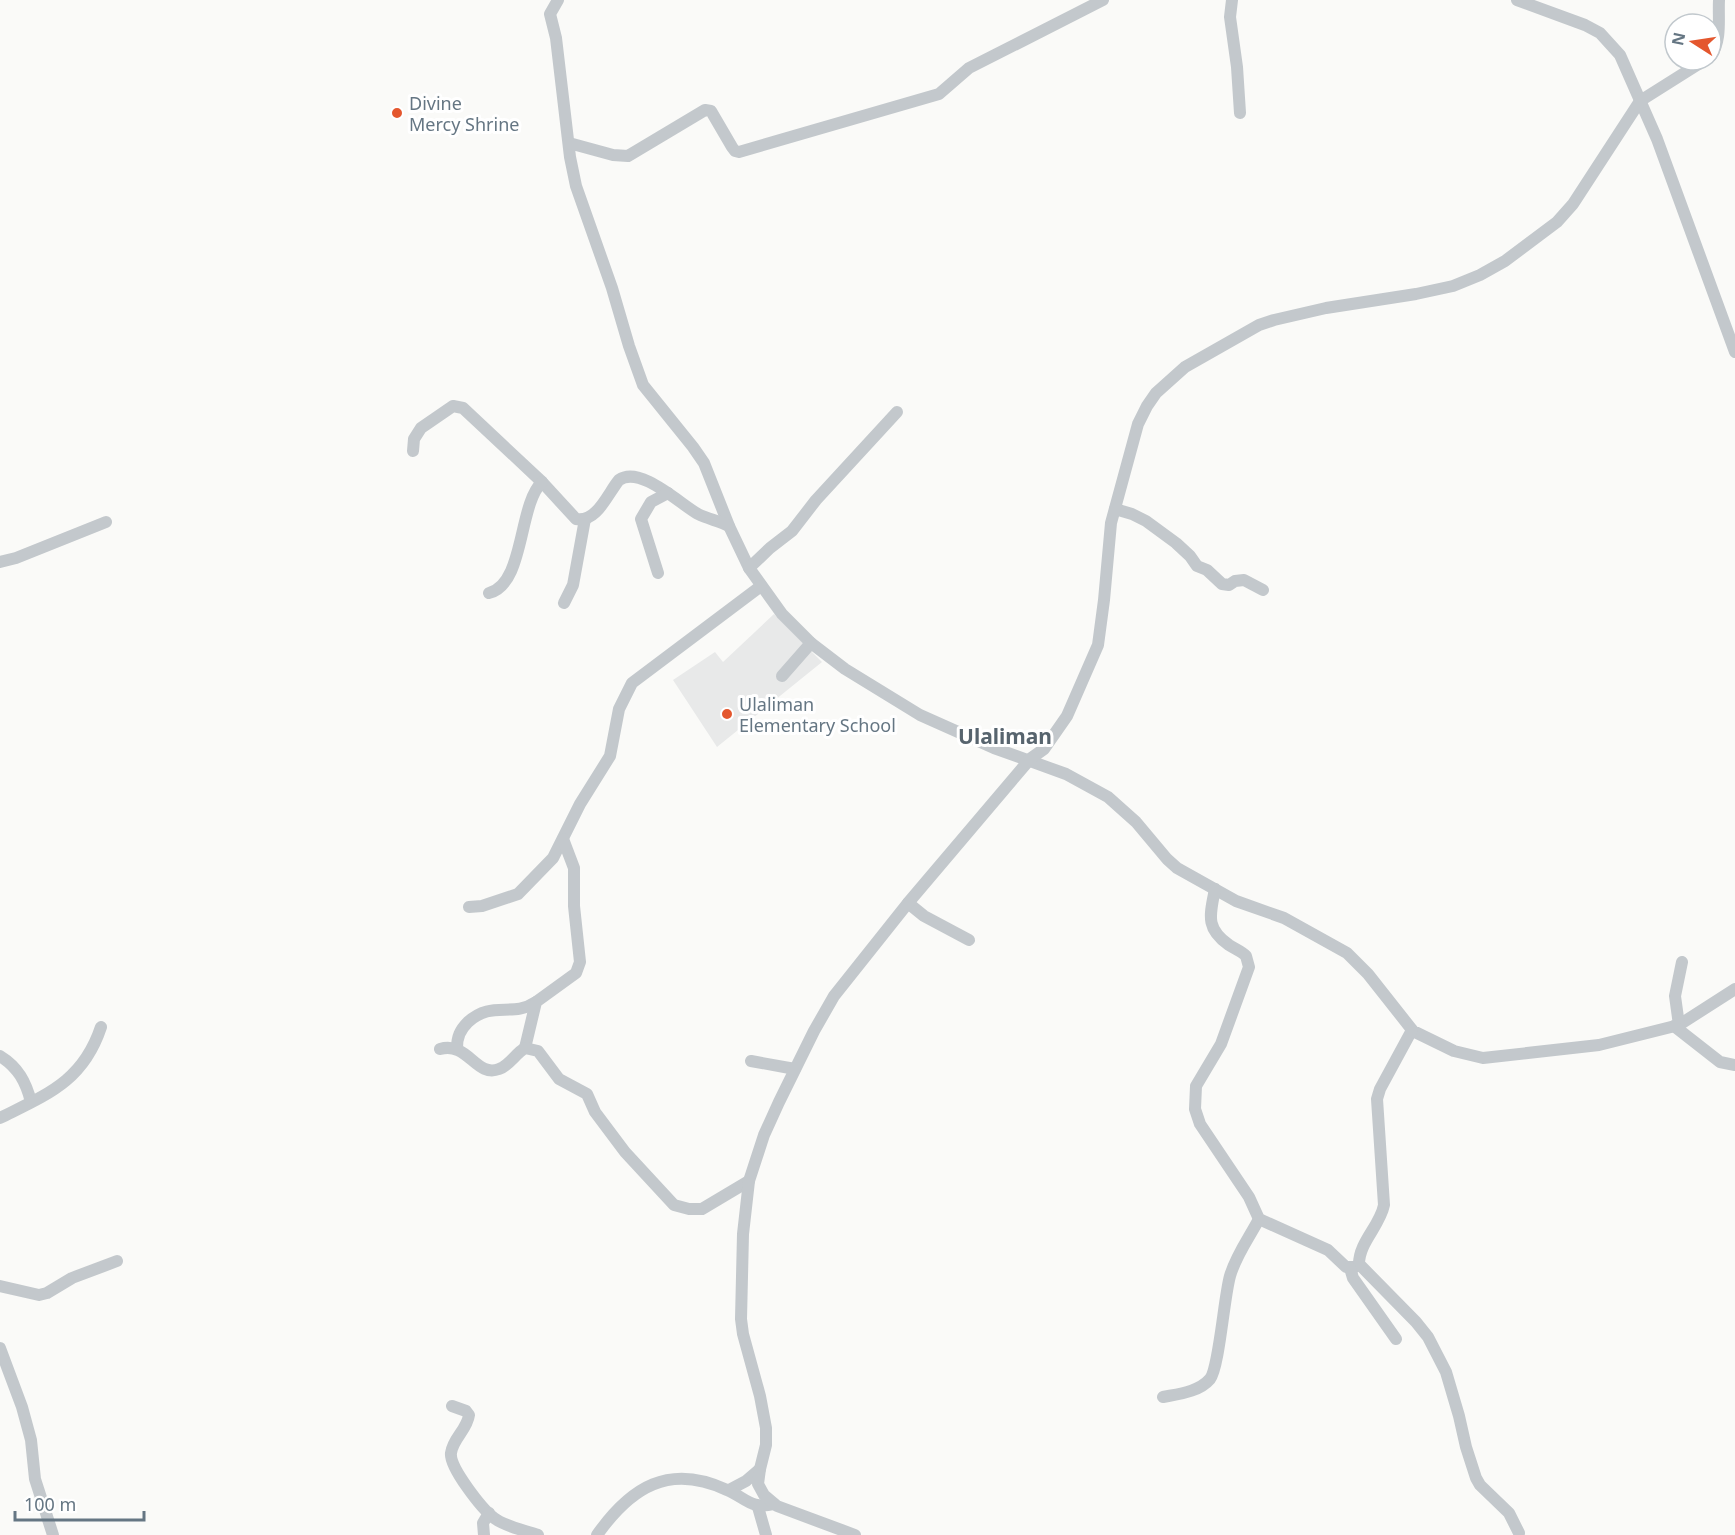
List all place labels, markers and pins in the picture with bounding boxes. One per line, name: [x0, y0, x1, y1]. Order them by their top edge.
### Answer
place label: Divine Mercy Shrine: [409, 91, 519, 136]
marker: Divine Mercy Shrine: [390, 106, 404, 120]
place label: Ulaliman Elementary School: [739, 692, 896, 737]
marker: Ulaliman Elementary School: [720, 707, 734, 721]

